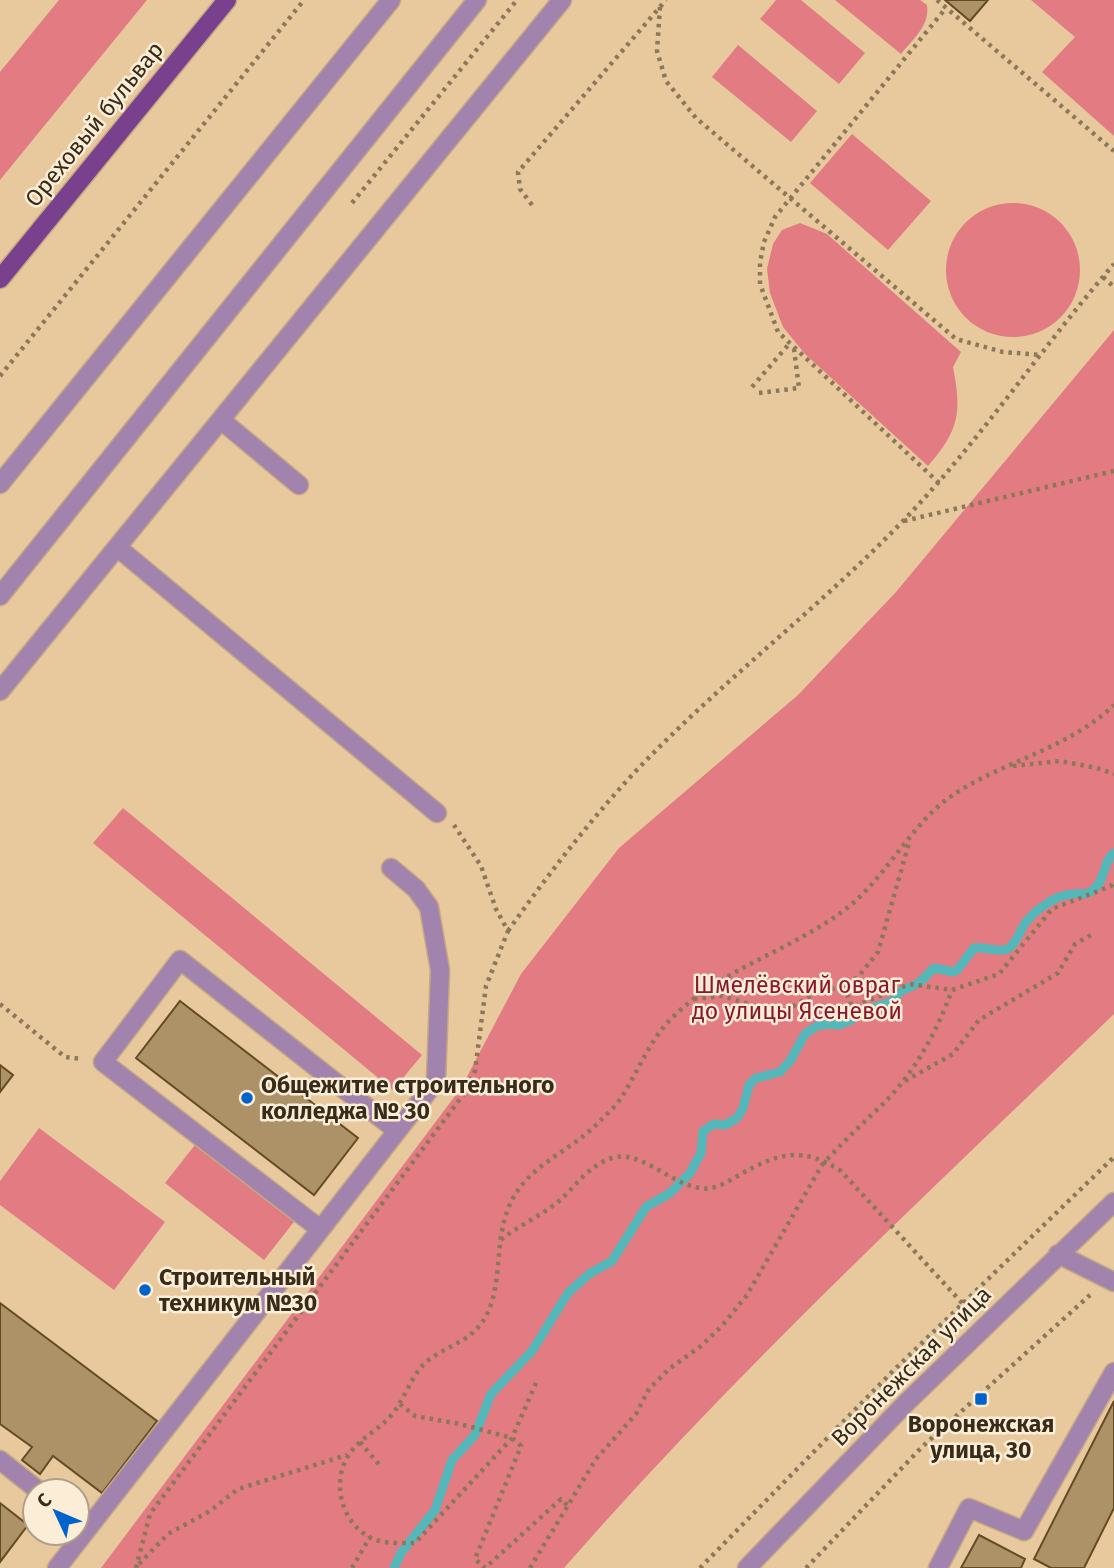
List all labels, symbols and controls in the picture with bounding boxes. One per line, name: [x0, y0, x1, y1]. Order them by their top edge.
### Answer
street label: Ореховый бульвар: [19, 36, 169, 212]
park label: Шмелёвский овраг до улицы Ясеневой: [692, 971, 902, 1025]
place label: Общежитие строительного колледжа № 30: [261, 1071, 554, 1125]
marker: Общежитие строительного колледжа № 30: [239, 1090, 255, 1106]
place label: Строительный техникум №30: [159, 1263, 317, 1317]
street label: Воронежская улица: [825, 1280, 997, 1452]
marker: Строительный техникум №30: [137, 1282, 153, 1298]
marker: Воронежская улица, 30: [973, 1391, 989, 1407]
place label: Воронежская улица, 30: [908, 1410, 1054, 1464]
north arrow: [21, 1477, 91, 1547]
text: С: [32, 1489, 56, 1512]

